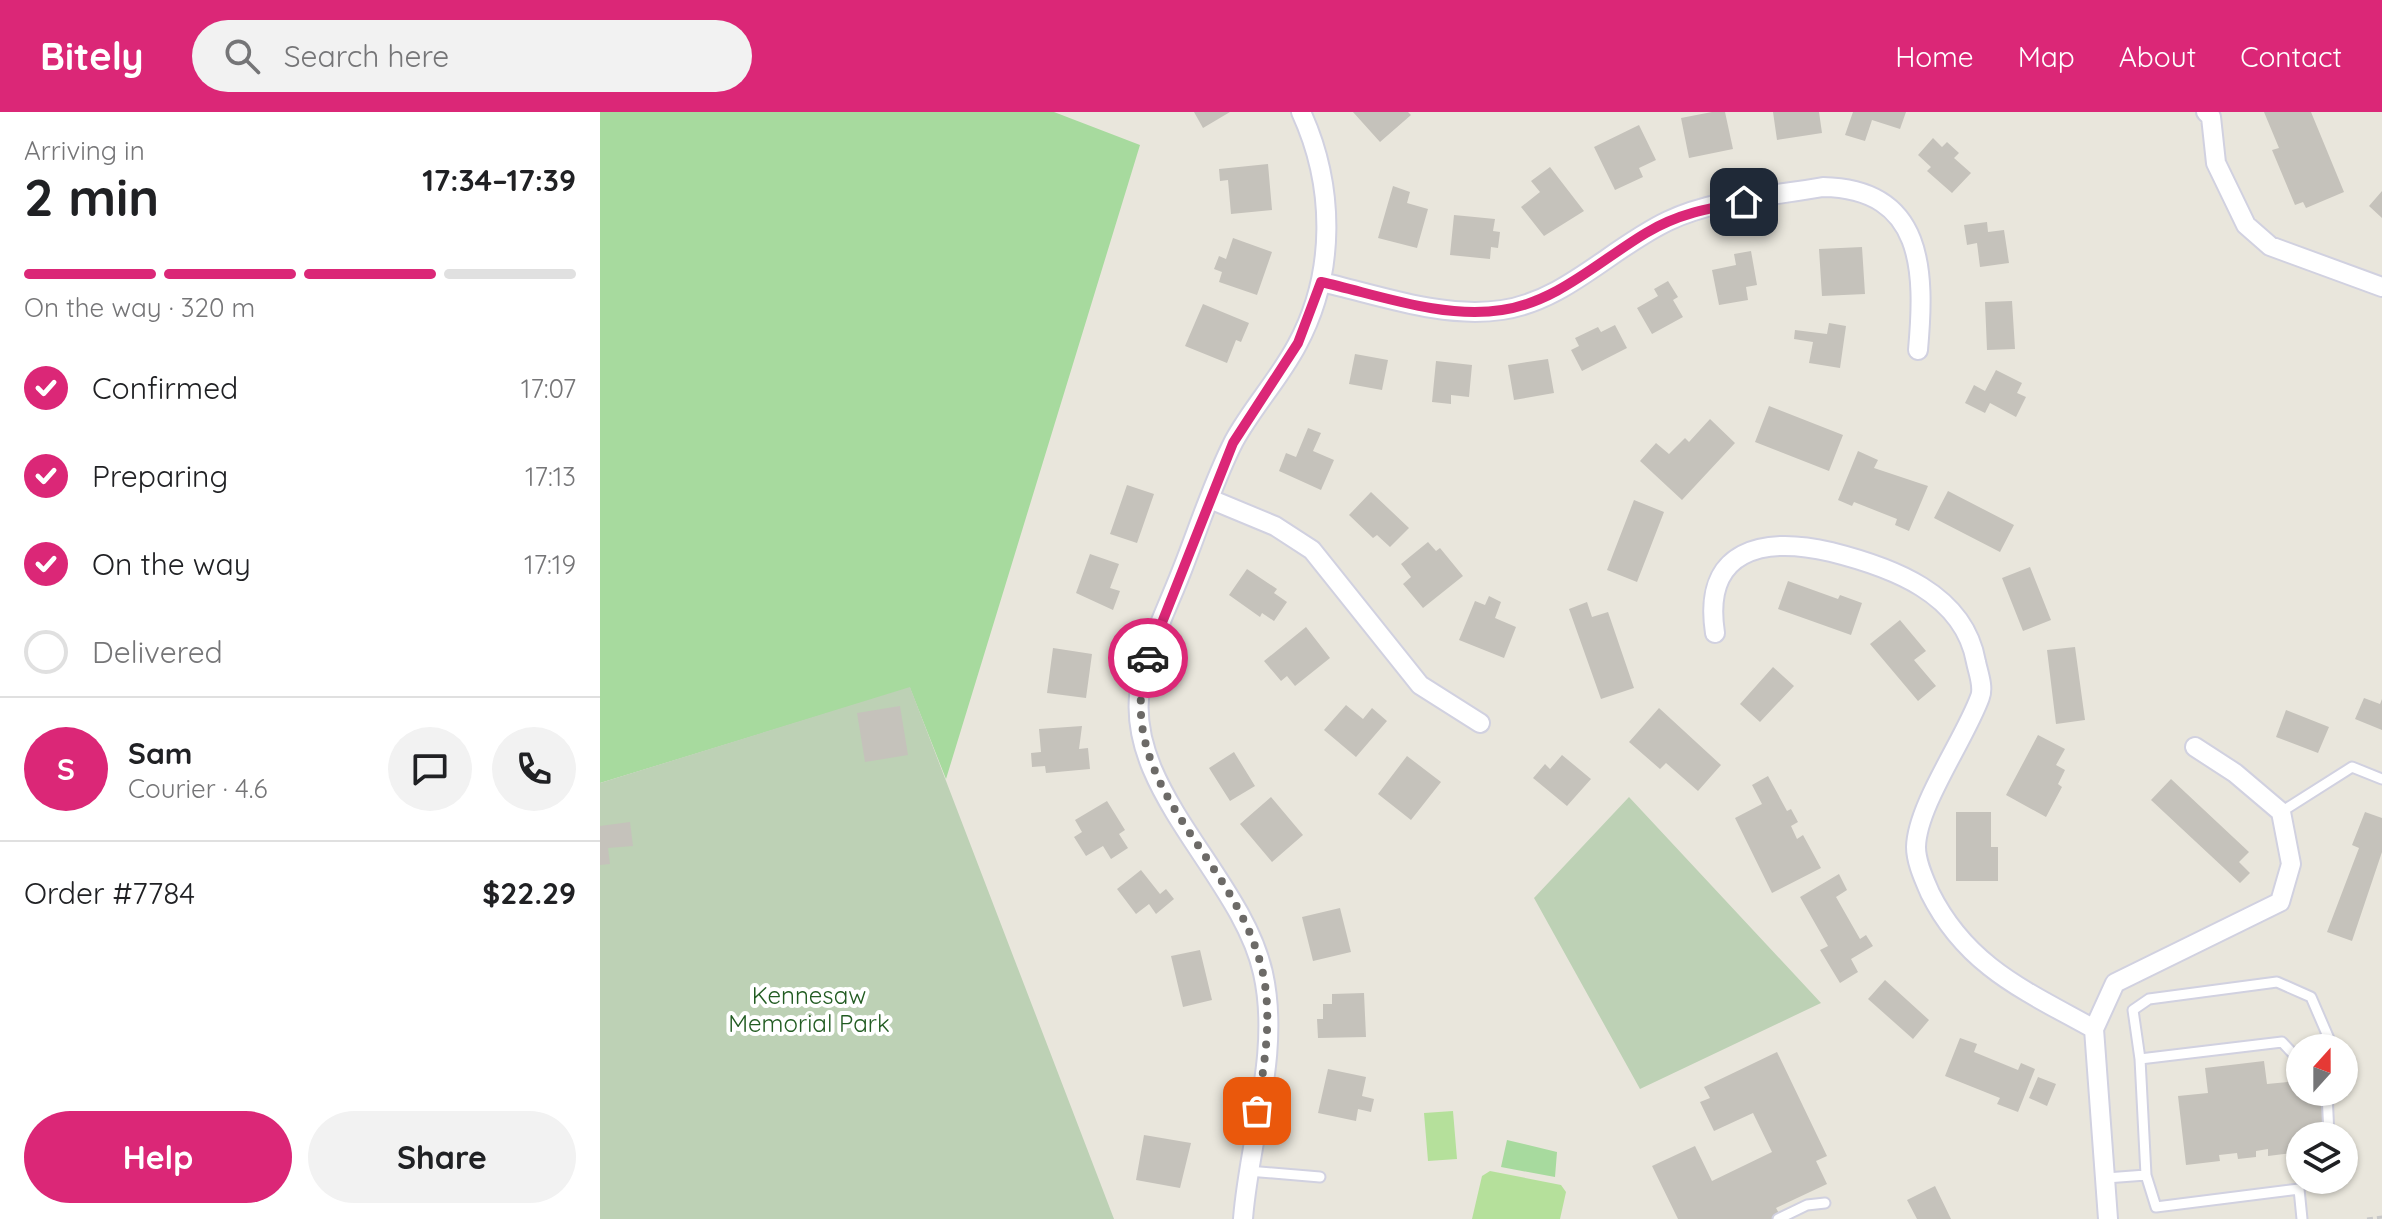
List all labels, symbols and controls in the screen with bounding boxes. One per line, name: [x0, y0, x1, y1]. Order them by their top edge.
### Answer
search box: [192, 20, 752, 92]
text: Bitely: [40, 32, 144, 80]
icon: search: [220, 34, 264, 78]
text: Search here: [284, 37, 449, 75]
text: Home: [1895, 39, 1974, 74]
text: Map: [2018, 39, 2075, 74]
text: About: [2119, 39, 2196, 74]
text: Contact: [2240, 39, 2342, 74]
text: Arriving in: [24, 134, 145, 167]
text: 17:34–17:39: [422, 161, 576, 199]
text: 2 min: [24, 164, 159, 229]
pin: [1710, 168, 1778, 236]
icon: home: [1722, 180, 1766, 224]
text: On the way · 320 m: [24, 291, 255, 324]
icon: check: [24, 366, 68, 410]
text: Confirmed: [92, 369, 238, 407]
text: 17:07: [521, 372, 576, 405]
icon: check: [24, 454, 68, 498]
text: Preparing: [92, 457, 228, 495]
text: 17:13: [525, 460, 576, 493]
icon: check: [24, 542, 68, 586]
text: On the way: [92, 545, 251, 583]
text: 17:19: [524, 548, 576, 581]
courier: [1108, 618, 1188, 698]
text: Delivered: [92, 633, 223, 671]
icon: car: [1126, 636, 1170, 680]
button: chat: [388, 727, 472, 811]
button: phone: [492, 727, 576, 811]
text: Sam: [128, 734, 192, 772]
text: S: [57, 750, 75, 788]
text: Courier · 4.6: [128, 772, 267, 805]
text: Order #7784: [24, 874, 195, 912]
text: $22.29: [482, 874, 576, 912]
park label: Kennesaw Memorial Park: [728, 980, 890, 1038]
north arrow: [2286, 1034, 2358, 1106]
map controls: [2286, 1034, 2358, 1194]
pin: [1223, 1077, 1291, 1145]
icon: bag: [1235, 1089, 1279, 1133]
button: Help: [24, 1111, 292, 1203]
button: Share: [308, 1111, 576, 1203]
button: layers: [2286, 1122, 2358, 1194]

